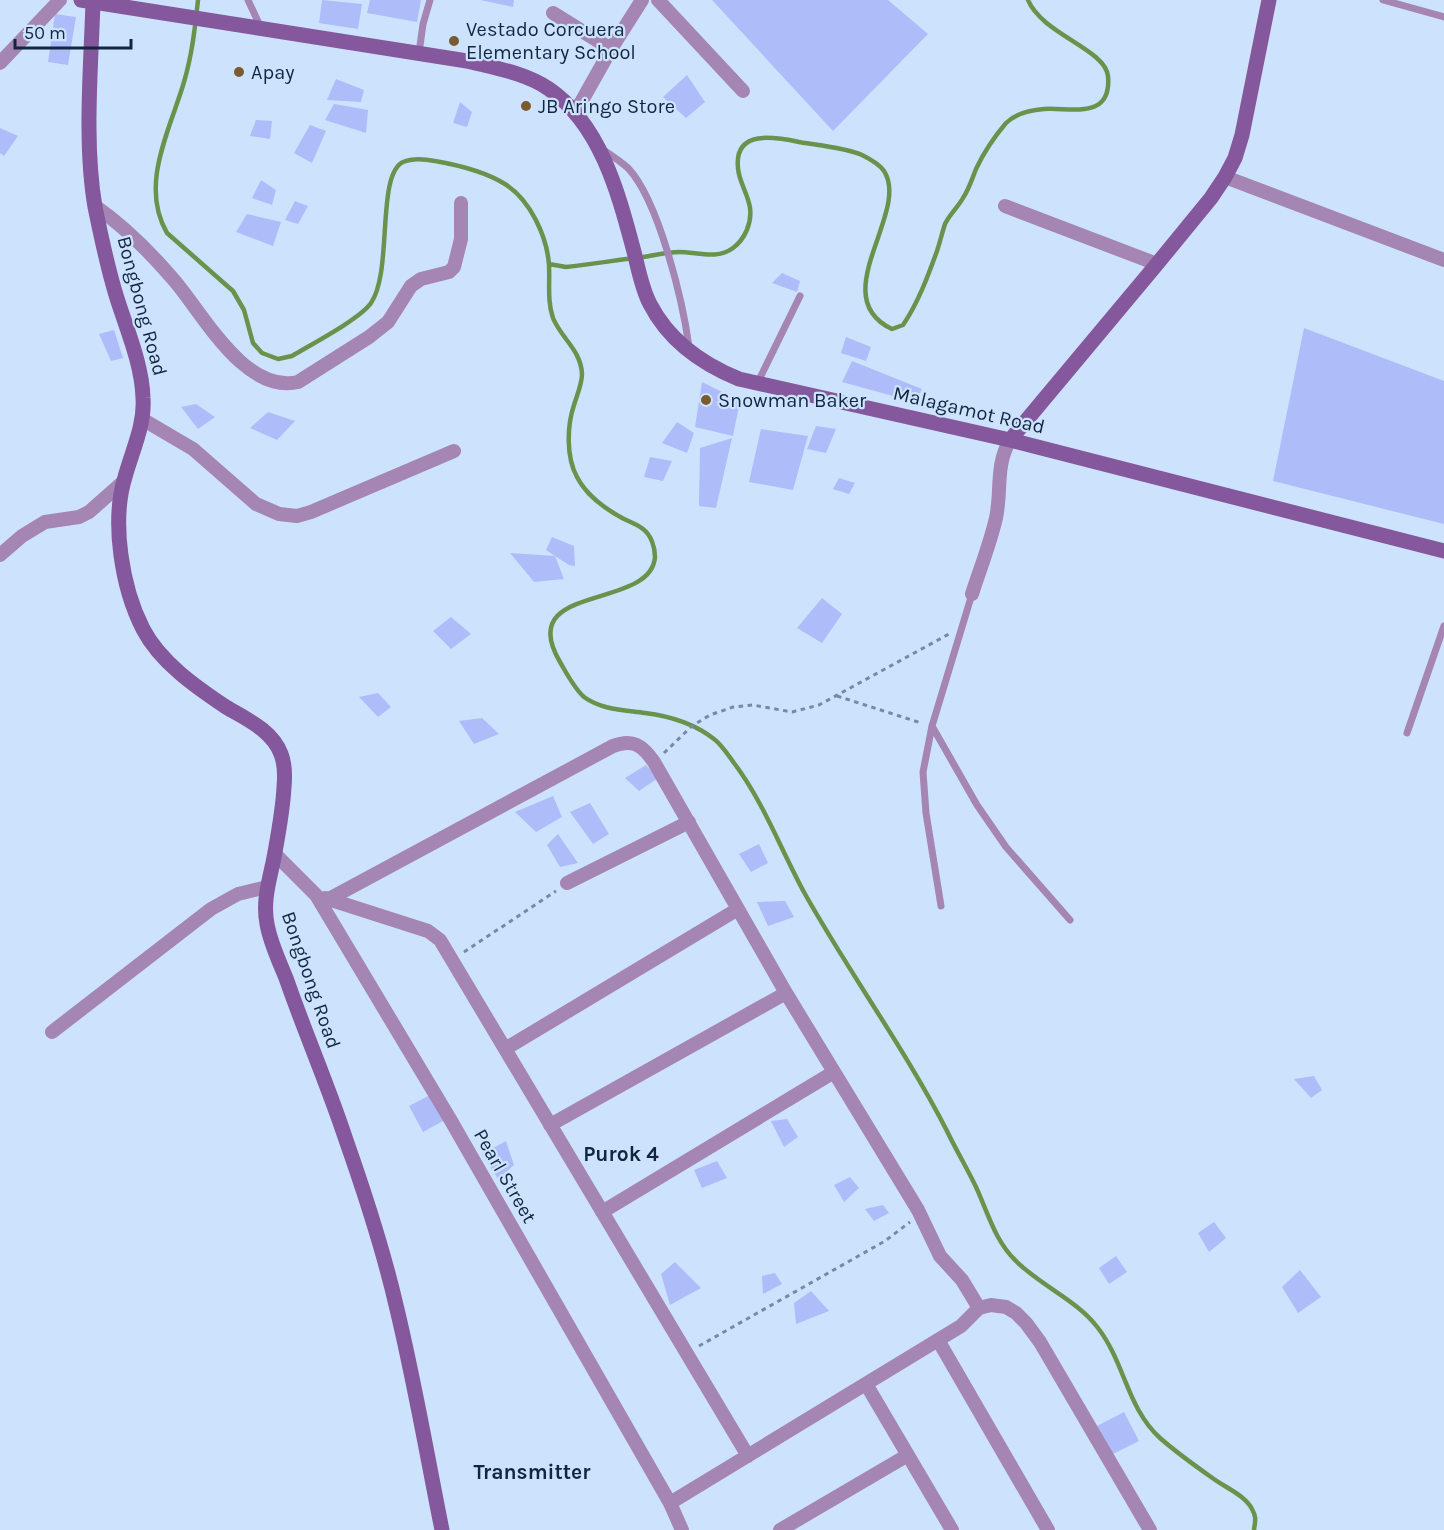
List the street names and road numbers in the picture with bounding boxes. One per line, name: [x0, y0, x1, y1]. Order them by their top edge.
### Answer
street label: Bongbong Road: [112, 234, 172, 378]
street label: Malagamot Road: [891, 381, 1047, 439]
street label: Bongbong Road: [277, 908, 345, 1052]
street label: Pearl Street: [469, 1125, 541, 1228]

